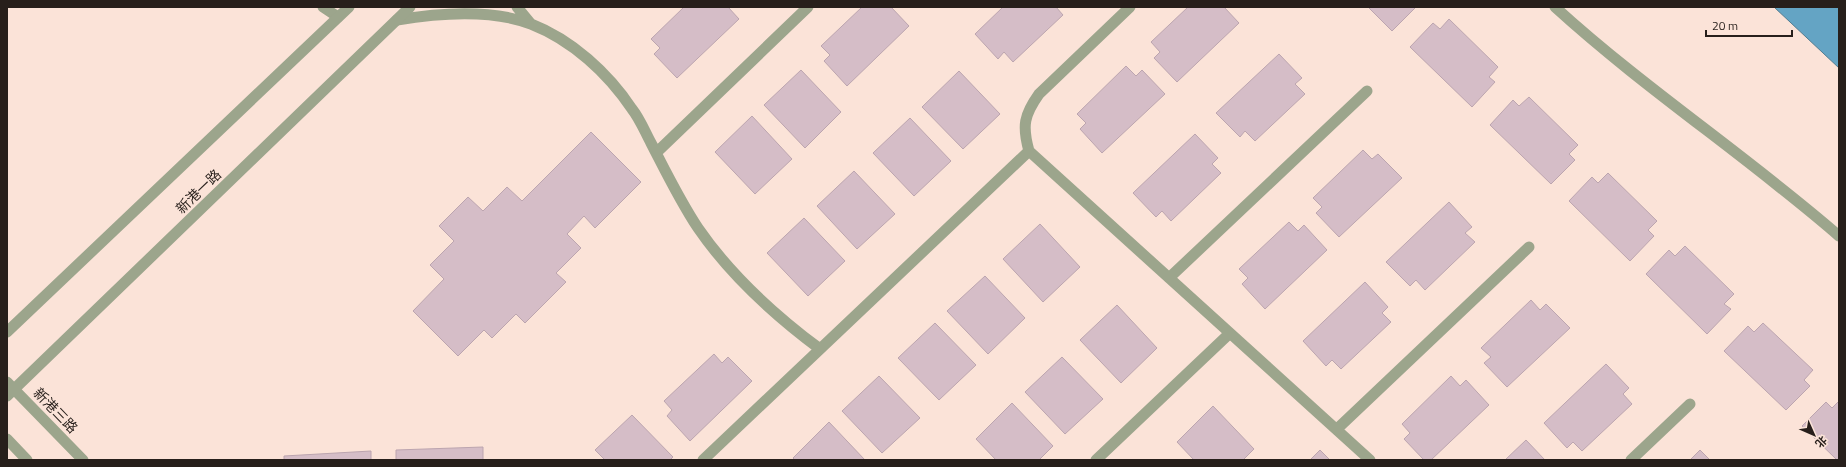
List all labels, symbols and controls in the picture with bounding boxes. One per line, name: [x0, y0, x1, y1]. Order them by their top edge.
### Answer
scale bar: [1706, 12, 1792, 38]
text: 20 m: [1712, 16, 1738, 35]
street label: 新港一路: [171, 164, 225, 218]
street label: 新港三路: [29, 383, 83, 437]
north arrow: [1794, 415, 1834, 455]
text: 北: [1812, 433, 1831, 452]

